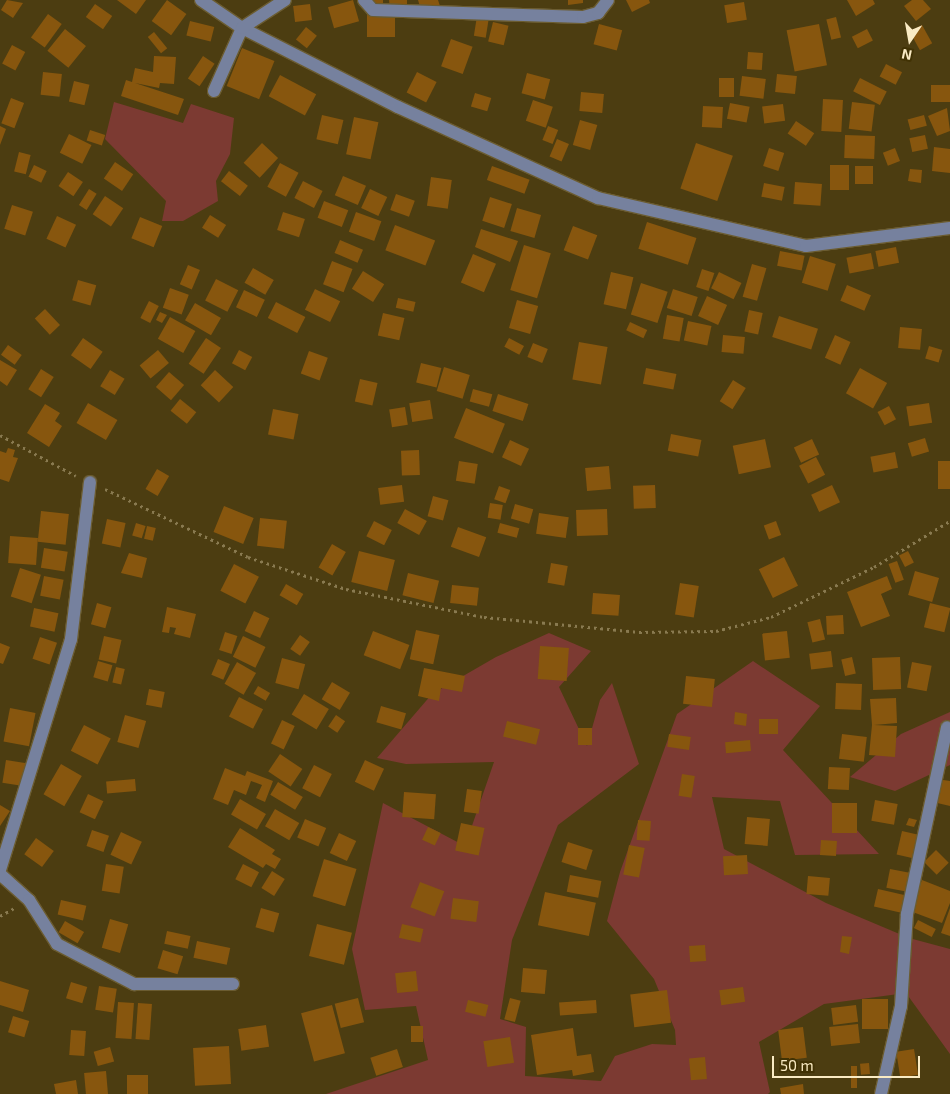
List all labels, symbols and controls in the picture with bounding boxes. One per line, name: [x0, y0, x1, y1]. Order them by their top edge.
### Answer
north arrow: [885, 15, 935, 65]
text: N: [900, 46, 913, 65]
scale bar: [775, 1046, 922, 1078]
text: 50 m: [780, 1056, 814, 1074]

